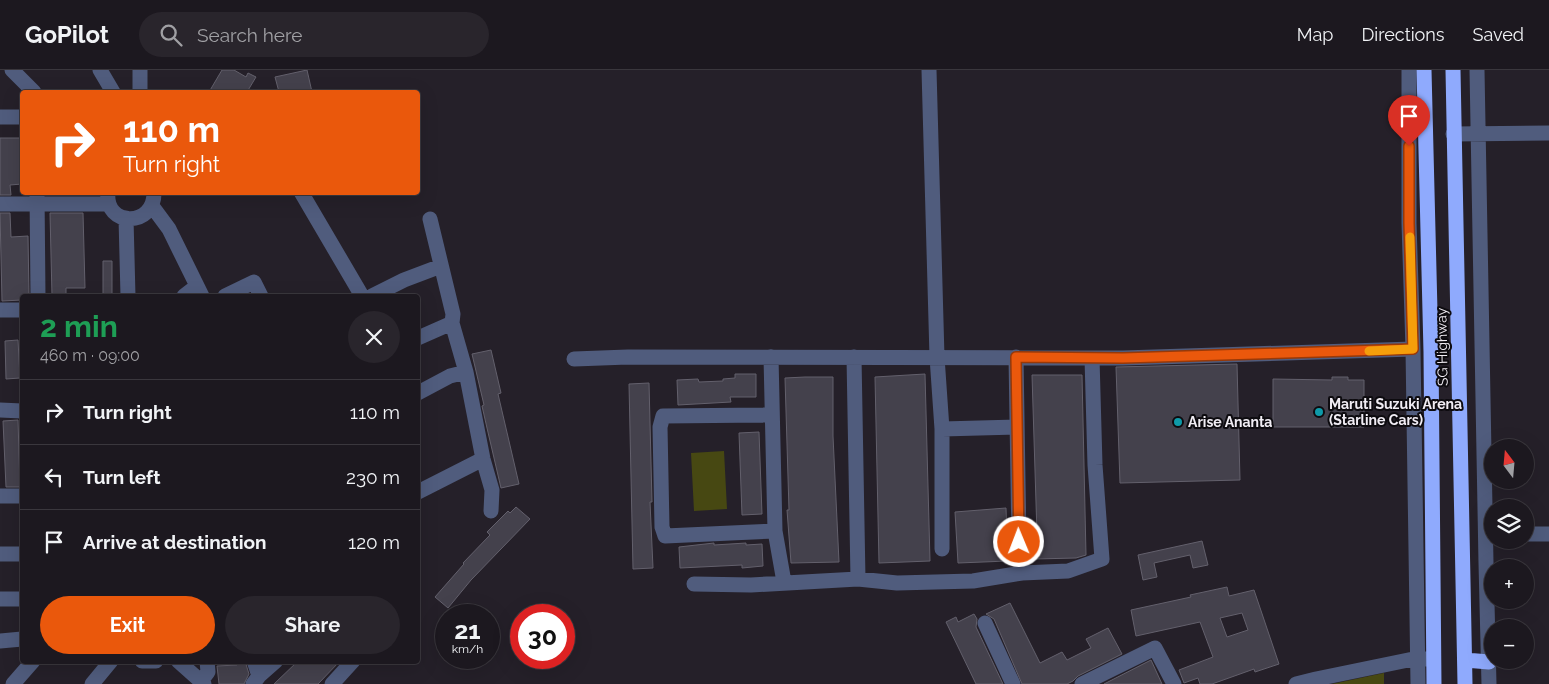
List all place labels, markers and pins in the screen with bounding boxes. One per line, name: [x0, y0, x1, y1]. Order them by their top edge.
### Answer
pin: [1388, 95, 1430, 146]
place label: Maruti Suzuki Arena (Starline Cars): [1329, 396, 1462, 428]
marker: Maruti Suzuki Arena (Starline Cars): [1313, 406, 1325, 418]
place label: Arise Ananta: [1188, 414, 1272, 430]
marker: Arise Ananta: [1172, 416, 1184, 428]

